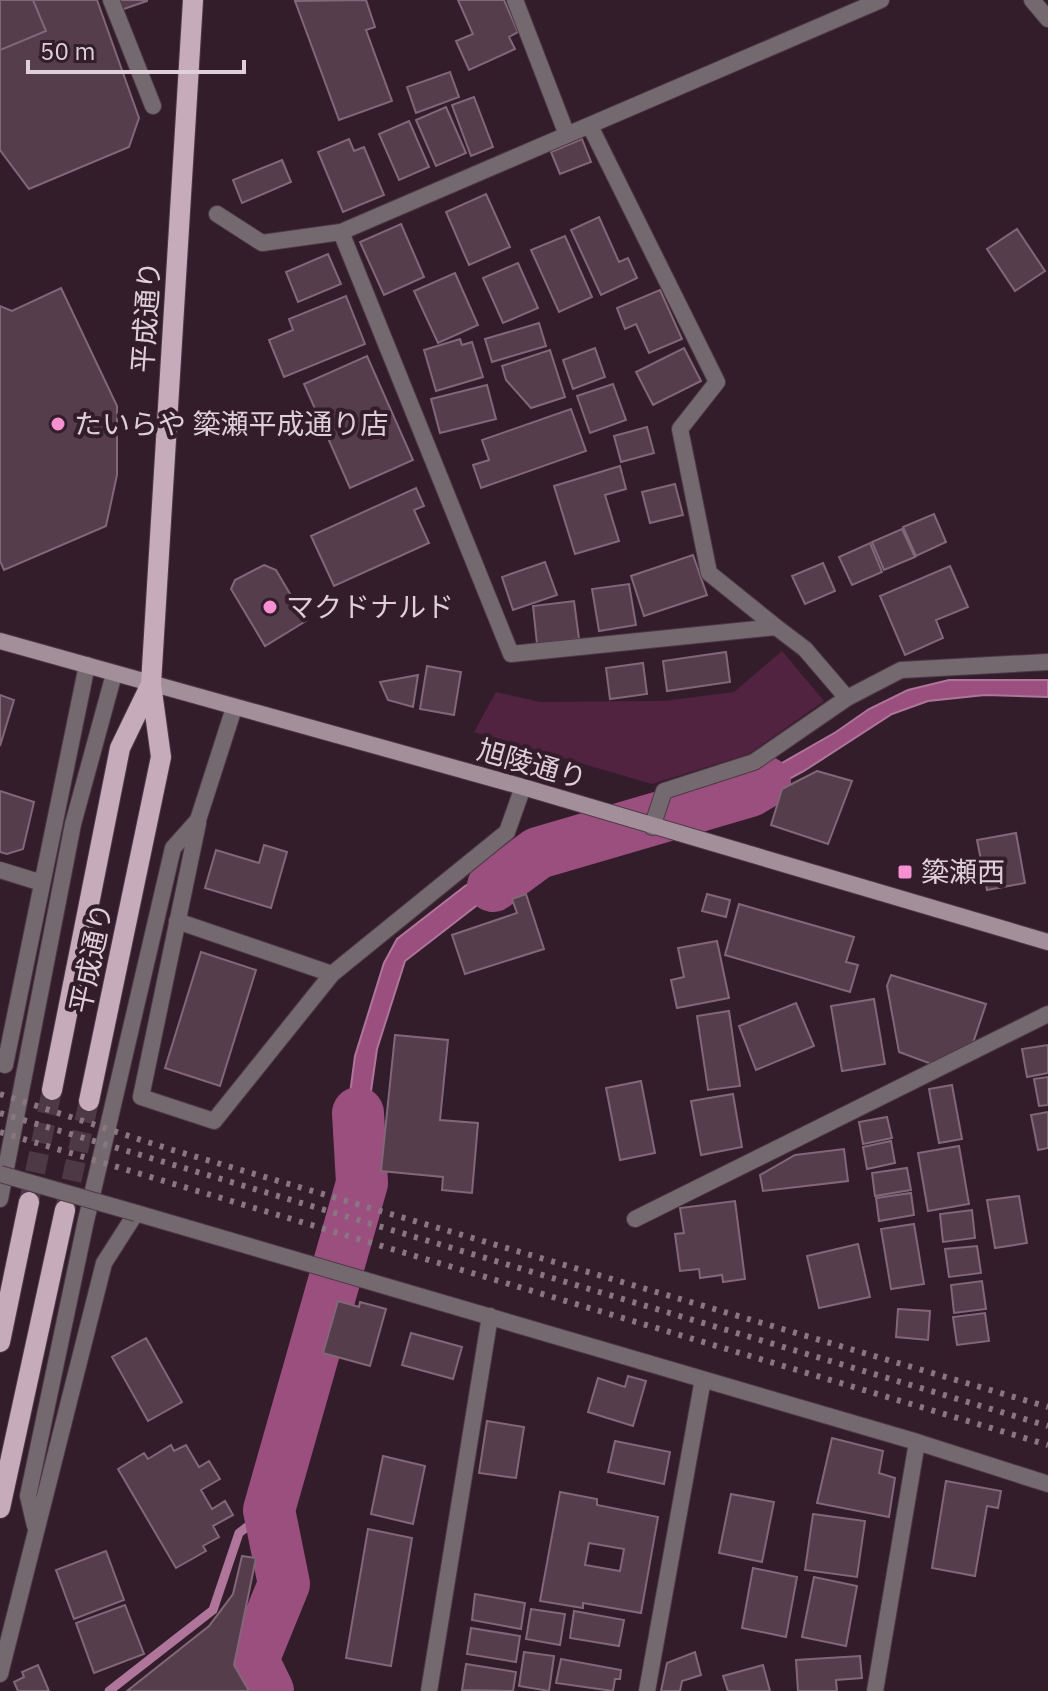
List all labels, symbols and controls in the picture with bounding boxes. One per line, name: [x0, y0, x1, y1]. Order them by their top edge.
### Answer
scale bar: [28, 24, 244, 74]
text: 50 m: [40, 35, 95, 67]
street label: 平成通り: [123, 260, 168, 374]
place label: たいらや 簗瀬平成通り店: [74, 405, 389, 442]
marker: たいらや 簗瀬平成通り店: [49, 415, 67, 433]
place label: マクドナルド: [286, 588, 454, 625]
marker: マクドナルド: [261, 598, 279, 616]
street label: 旭陵通り: [473, 730, 591, 797]
place label: 簗瀬西: [921, 853, 1005, 890]
marker: 簗瀬西: [896, 863, 914, 881]
street label: 平成通り: [61, 899, 120, 1017]

